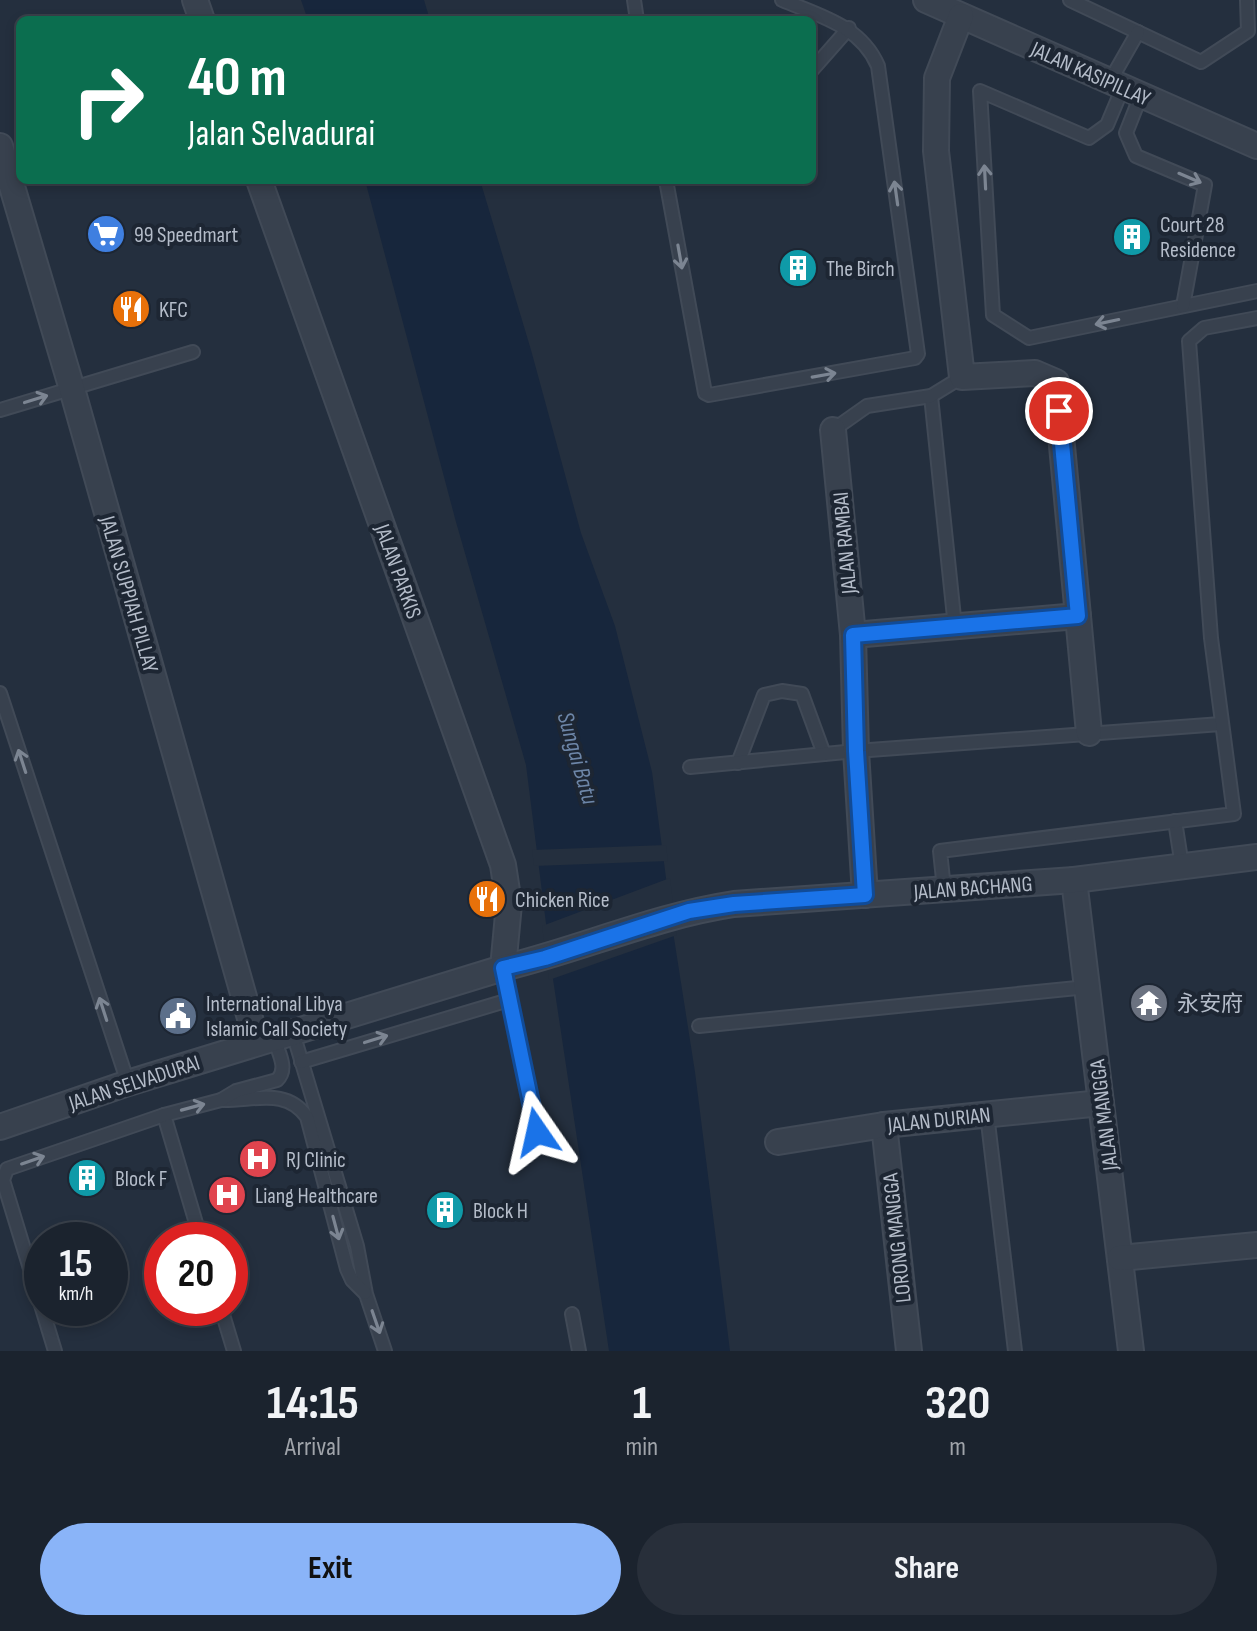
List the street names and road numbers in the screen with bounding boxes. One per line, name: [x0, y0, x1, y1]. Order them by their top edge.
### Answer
street label: JALAN KASIPILLAY: [1026, 36, 1154, 113]
street label: JALAN RAMBAI: [828, 491, 863, 596]
street label: JALAN SUPPIAH PILLAY: [93, 512, 164, 676]
street label: JALAN PARKIS: [368, 520, 427, 622]
street label: JALAN BACHANG: [912, 871, 1033, 906]
street label: JALAN SELVADURAI: [65, 1050, 203, 1118]
street label: JALAN MANGGA: [1084, 1057, 1125, 1173]
street label: JALAN DURIAN: [885, 1102, 992, 1139]
street label: LORONG MANGGA: [877, 1171, 918, 1304]

